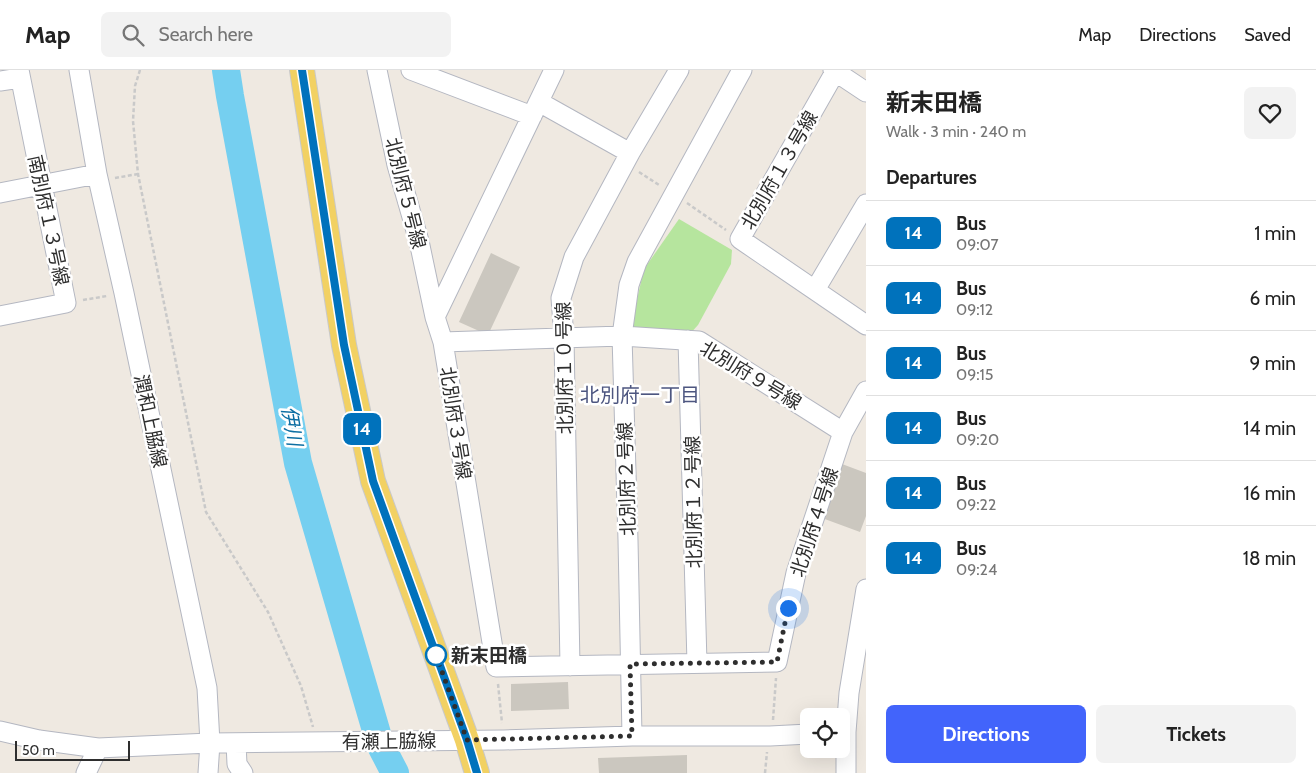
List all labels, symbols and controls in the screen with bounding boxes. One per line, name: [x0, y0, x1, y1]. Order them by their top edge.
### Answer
search box: [101, 12, 451, 57]
text: Map: [25, 20, 71, 49]
icon: search: [119, 21, 147, 49]
text: Search here: [159, 23, 253, 46]
text: Map: [1078, 24, 1111, 46]
text: Directions: [1139, 24, 1216, 46]
text: Saved: [1244, 24, 1291, 46]
button: heart: [1244, 87, 1296, 139]
text: 新末田橋: [886, 88, 982, 117]
street label: 北別府１３号線: [736, 107, 823, 234]
text: Walk · 3 min · 240 m: [886, 122, 1026, 141]
street label: 北別府５号線: [381, 135, 430, 251]
street label: 南別府１３号線: [23, 153, 74, 288]
text: Departures: [886, 166, 977, 189]
text: Bus: [956, 212, 986, 235]
text: 14: [905, 222, 922, 244]
text: 1 min: [1254, 222, 1296, 245]
text: 09:07: [956, 235, 999, 254]
text: Bus: [956, 277, 986, 300]
text: 14: [905, 287, 922, 309]
text: 6 min: [1250, 287, 1296, 310]
text: 09:12: [956, 300, 993, 319]
street label: 北別府１０号線: [552, 301, 577, 435]
street label: 北別府９号線: [696, 336, 806, 415]
text: Bus: [956, 342, 986, 365]
text: 14: [905, 352, 922, 374]
text: 9 min: [1250, 352, 1296, 375]
street label: 北別府３号線: [435, 365, 476, 481]
text: 09:15: [956, 365, 993, 384]
street label: 潤和上脇線: [129, 372, 172, 470]
district label: 北別府一丁目: [580, 383, 700, 407]
water label: 伊川: [277, 404, 308, 450]
text: Bus: [956, 407, 986, 430]
line badge: 14: [340, 413, 384, 445]
text: 14: [905, 417, 922, 439]
text: 14 min: [1243, 417, 1296, 440]
text: 14: [353, 418, 371, 440]
street label: 北別府２号線: [613, 422, 640, 536]
text: 09:20: [956, 430, 999, 449]
street label: 北別府１２号線: [681, 435, 706, 569]
street label: 北別府４号線: [786, 464, 843, 580]
text: Bus: [956, 472, 986, 495]
text: 14: [905, 482, 922, 504]
text: 16 min: [1243, 482, 1296, 505]
text: 09:22: [956, 495, 996, 514]
text: Bus: [956, 537, 986, 560]
text: 14: [905, 547, 922, 569]
text: 18 min: [1243, 547, 1296, 570]
text: 09:24: [956, 560, 997, 579]
your location: [776, 596, 801, 621]
marker: 新末田橋: [425, 644, 447, 666]
place label: 新末田橋: [451, 644, 527, 667]
button: Directions: [886, 705, 1086, 763]
button: Tickets: [1096, 705, 1296, 763]
map controls: [800, 708, 850, 758]
button: locate: [800, 708, 850, 758]
street label: 有瀬上脇線: [341, 729, 437, 754]
scale bar: [15, 738, 130, 761]
text: 50 m: [22, 741, 55, 759]

